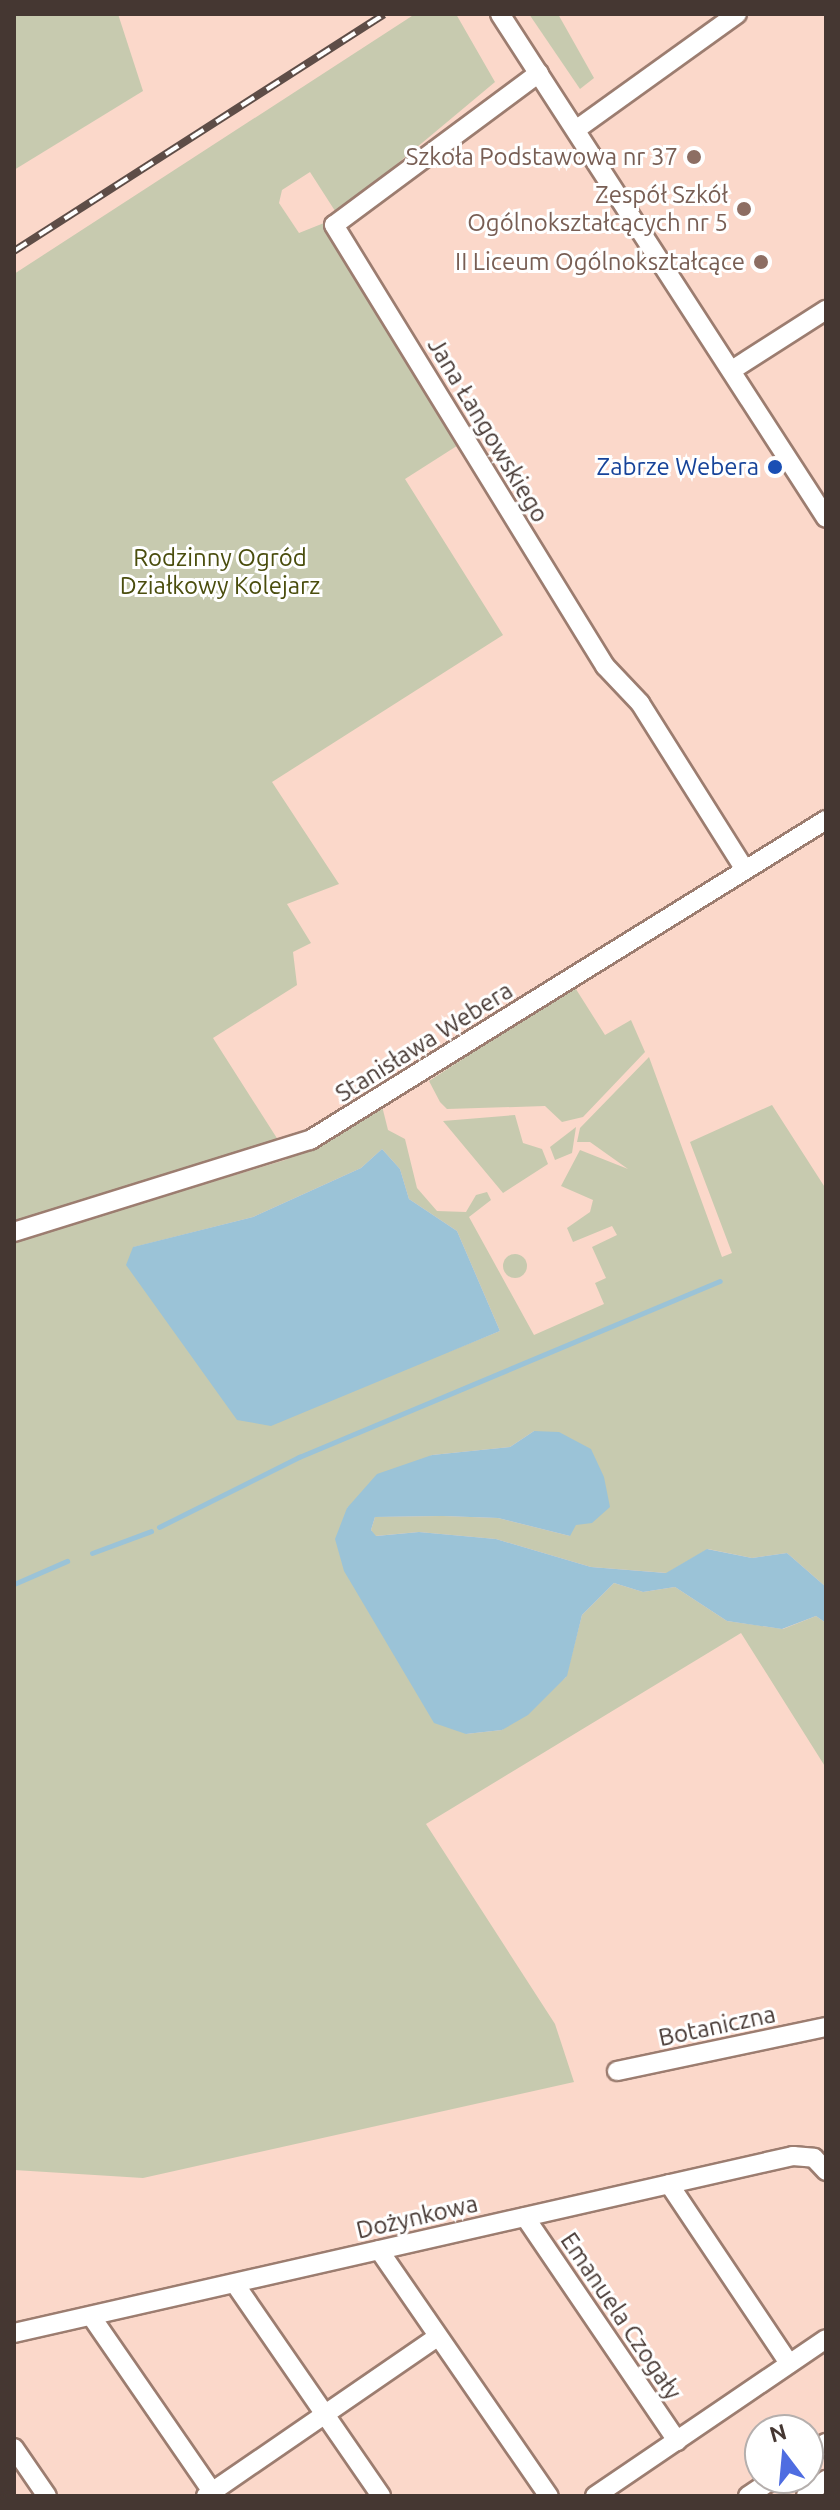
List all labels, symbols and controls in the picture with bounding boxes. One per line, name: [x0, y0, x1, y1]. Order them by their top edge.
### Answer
place label: Szkoła Podstawowa nr 37: [406, 143, 678, 171]
marker: Szkoła Podstawowa nr 37: [685, 148, 703, 166]
place label: Zespół Szkół Ogólnokształcących nr 5: [467, 181, 728, 237]
marker: Zespół Szkół Ogólnokształcących nr 5: [735, 200, 753, 218]
place label: II Liceum Ogólnokształcące: [455, 248, 745, 276]
marker: II Liceum Ogólnokształcące: [752, 253, 770, 271]
street label: Jana Łangowskiego: [422, 332, 554, 528]
place label: Zabrze Webera: [597, 453, 759, 481]
marker: Zabrze Webera: [766, 458, 784, 476]
park label: Rodzinny Ogród Działkowy Kolejarz: [120, 544, 320, 600]
street label: Stanisława Webera: [330, 976, 518, 1108]
street label: Botaniczna: [656, 2000, 778, 2052]
street label: Dożynkowa: [353, 2189, 481, 2245]
street label: Emanuela Czogały: [555, 2227, 687, 2405]
north arrow: [744, 2414, 824, 2494]
text: N: [766, 2418, 789, 2447]

